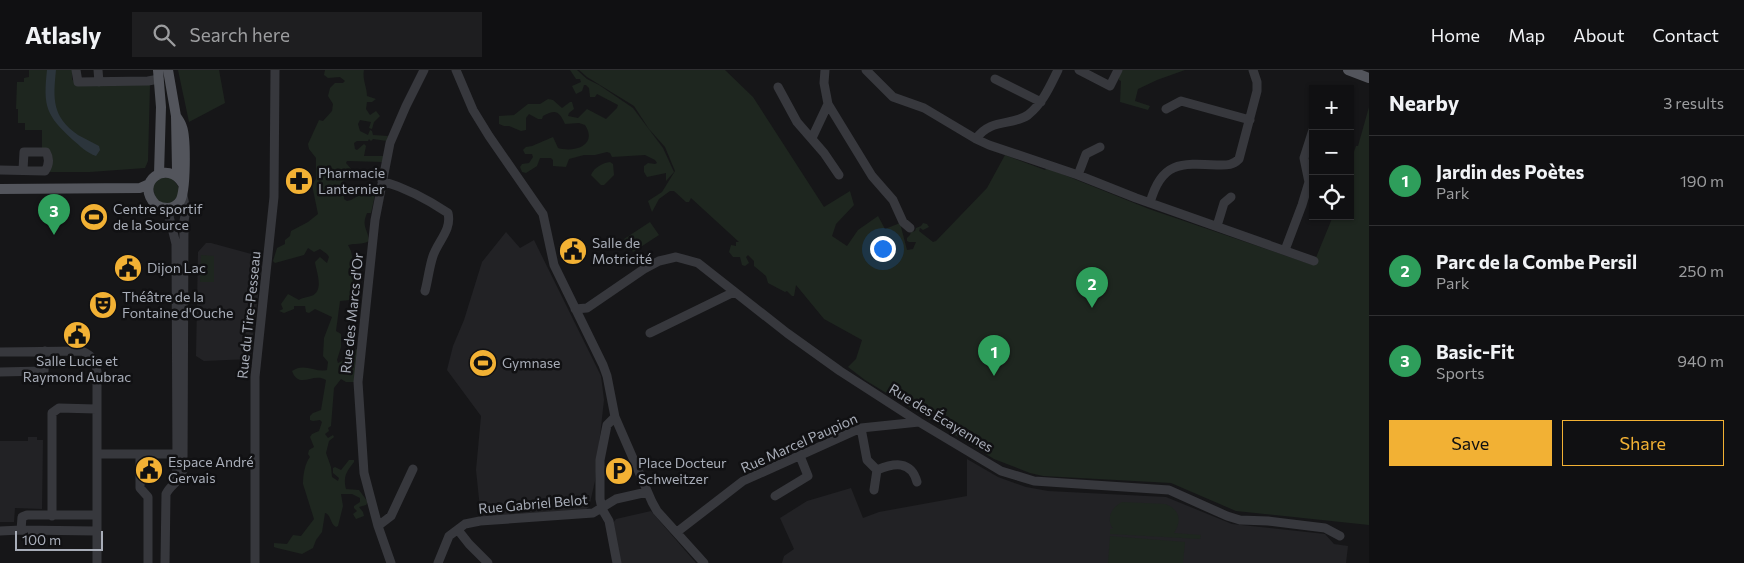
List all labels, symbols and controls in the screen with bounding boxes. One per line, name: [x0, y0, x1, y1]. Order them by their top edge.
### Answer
search box: [132, 12, 482, 57]
text: Atlasly: [25, 20, 102, 49]
icon: search: [150, 21, 178, 49]
text: Search here: [190, 23, 290, 46]
text: Home: [1431, 24, 1480, 46]
text: Map: [1508, 24, 1545, 46]
text: About: [1573, 24, 1625, 46]
text: Contact: [1653, 24, 1719, 46]
map controls: [1309, 85, 1354, 220]
button: +: [1309, 85, 1354, 130]
text: Nearby: [1389, 90, 1459, 115]
text: 3 results: [1663, 93, 1724, 112]
button: −: [1309, 130, 1354, 175]
text: Jardin des Poètes: [1436, 160, 1584, 183]
place label: Pharmacie Lanternier: [318, 164, 385, 197]
pharmacy icon: Pharmacie Lanternier: [284, 166, 314, 196]
text: 1: [1401, 171, 1409, 190]
text: 190 m: [1680, 171, 1724, 190]
button: locate: [1309, 175, 1354, 220]
text: Park: [1436, 183, 1469, 202]
pin: 3: [38, 194, 70, 235]
place label: Centre sportif de la Source: [113, 200, 203, 233]
sports icon: Centre sportif de la Source: [79, 202, 109, 232]
place label: Salle de Motricité: [592, 234, 652, 267]
public building icon: Salle de Motricité: [558, 236, 588, 266]
your location: [870, 236, 896, 262]
street label: Rue du Tire-Pesseau: [233, 250, 264, 380]
text: Parc de la Combe Persil: [1436, 250, 1637, 273]
street label: Rue des Marcs d'Or: [337, 251, 366, 374]
public building icon: Dijon Lac: [113, 253, 143, 283]
place label: Dijon Lac: [147, 259, 206, 276]
text: 2: [1400, 261, 1410, 280]
text: 250 m: [1678, 261, 1724, 280]
pin: 2: [1076, 267, 1108, 308]
text: Park: [1436, 273, 1469, 292]
place label: Théâtre de la Fontaine d'Ouche: [122, 288, 233, 321]
theatre icon: Théâtre de la Fontaine d'Ouche: [88, 290, 118, 320]
public building icon: Salle Lucie et Raymond Aubrac: [62, 320, 92, 350]
pin: 1: [978, 335, 1010, 376]
text: Basic-Fit: [1436, 340, 1514, 363]
sports icon: Gymnase: [468, 348, 498, 378]
text: 3: [1400, 351, 1410, 370]
text: 940 m: [1677, 351, 1724, 370]
place label: Salle Lucie et Raymond Aubrac: [23, 352, 131, 385]
place label: Gymnase: [502, 354, 561, 371]
text: Sports: [1436, 363, 1485, 382]
street label: Rue des Écayennes: [886, 380, 996, 455]
street label: Rue Marcel Paupion: [738, 409, 860, 476]
button: Save: [1389, 420, 1552, 466]
button: Share: [1562, 420, 1724, 466]
place label: Espace André Gervais: [168, 453, 254, 486]
place label: Place Docteur Schweitzer: [638, 454, 727, 487]
public building icon: Espace André Gervais: [134, 455, 164, 485]
parking icon: Place Docteur Schweitzer: [604, 456, 634, 486]
street label: Rue Gabriel Belot: [477, 490, 589, 517]
scale bar: [15, 528, 102, 551]
text: 100 m: [22, 531, 61, 548]

